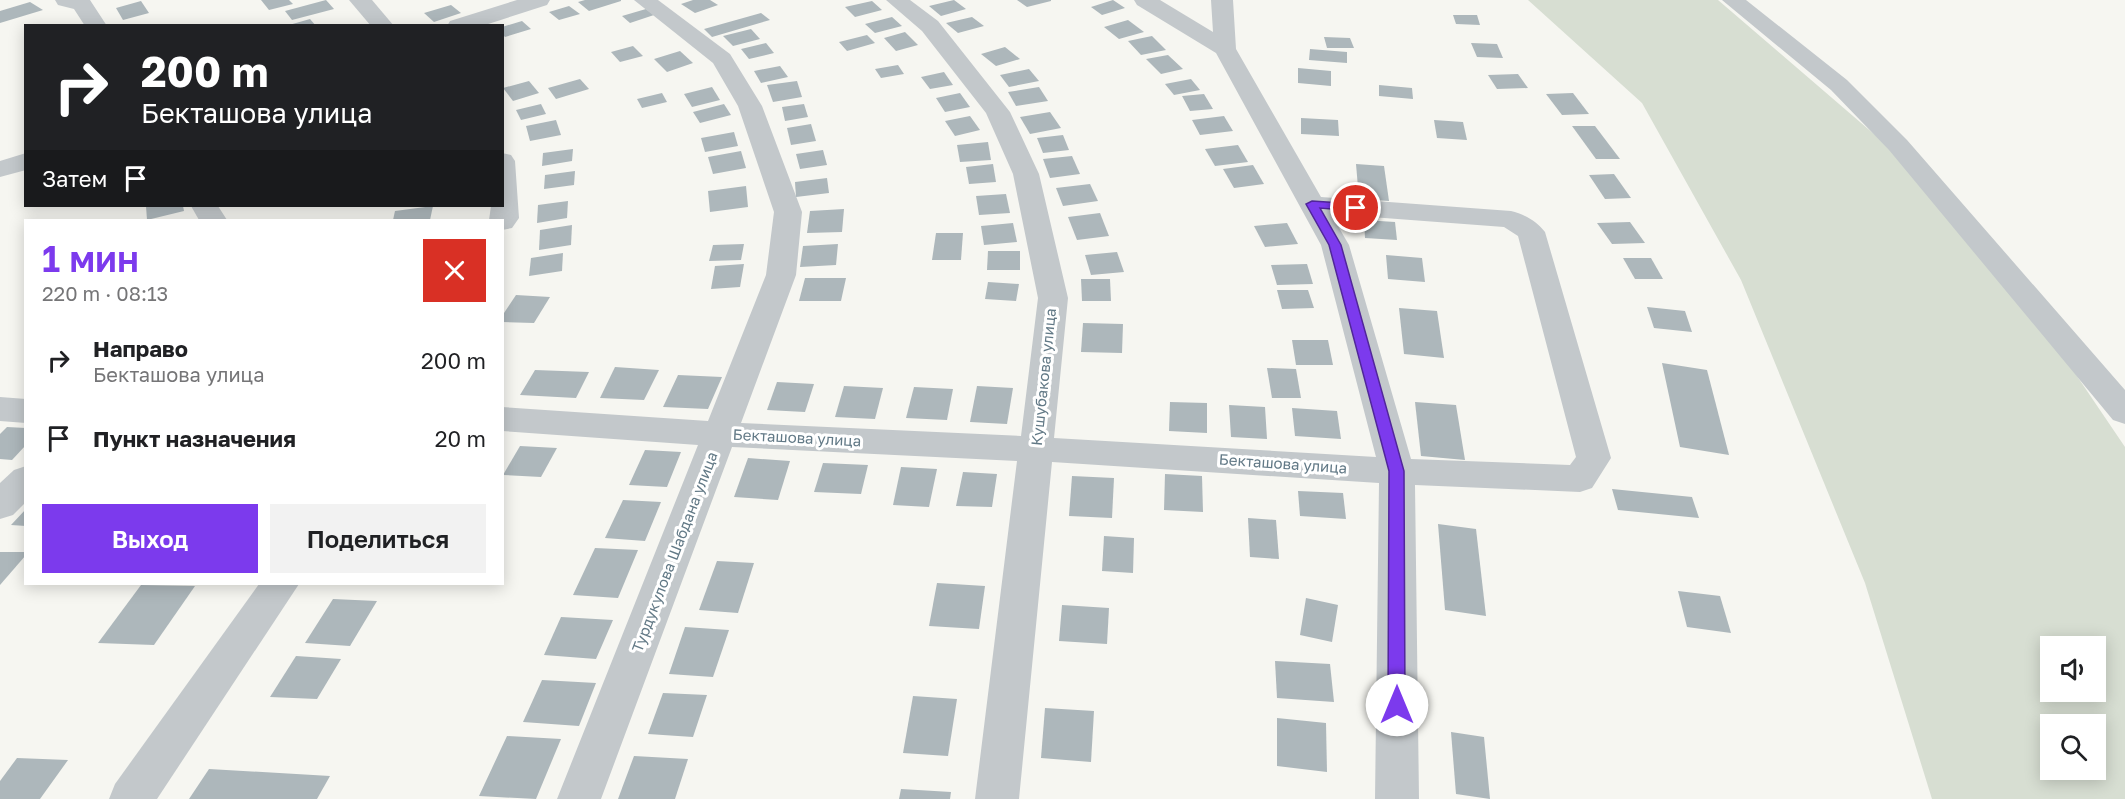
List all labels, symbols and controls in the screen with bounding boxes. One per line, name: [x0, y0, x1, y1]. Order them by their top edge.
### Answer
text: 200 m: [141, 46, 268, 96]
icon: right: [42, 48, 120, 126]
text: Бекташова улица: [141, 97, 373, 129]
icon: arrive: [119, 162, 152, 195]
text: Затем: [42, 165, 107, 192]
pin: [1330, 182, 1381, 233]
icon: arrive: [1339, 191, 1372, 224]
text: 1 мин: [42, 237, 139, 280]
button: close: [423, 239, 486, 302]
text: 220 m · 08:13: [42, 281, 168, 305]
street label: Кушубакова улица: [1027, 307, 1059, 447]
text: Направо: [93, 335, 188, 362]
icon: right: [42, 344, 75, 377]
text: 200 m: [421, 347, 486, 374]
text: Бекташова улица: [93, 362, 265, 386]
icon: arrive: [42, 422, 75, 455]
text: Пункт назначения: [93, 425, 296, 452]
text: 20 m: [435, 425, 486, 452]
street label: Бекташова улица: [732, 425, 862, 449]
street label: Турдукулова Шабдана улица: [627, 449, 721, 654]
street label: Бекташова улица: [1218, 450, 1348, 476]
button: Выход: [42, 504, 258, 573]
button: Поделиться: [270, 504, 486, 573]
map controls: [2040, 636, 2106, 780]
button: sound: [2040, 636, 2106, 702]
position arrow: [1365, 673, 1429, 737]
button: search: [2040, 714, 2106, 780]

